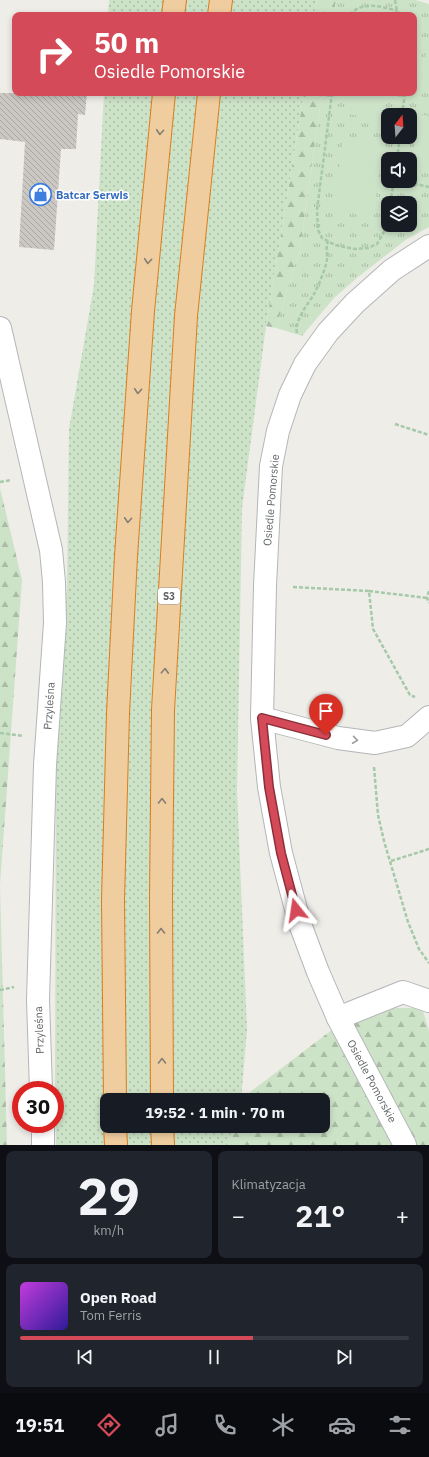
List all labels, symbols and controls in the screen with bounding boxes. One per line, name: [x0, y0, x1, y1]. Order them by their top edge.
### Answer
text: 50 m: [94, 24, 159, 61]
icon: right: [28, 28, 80, 80]
text: Osiedle Pomorskie: [94, 60, 245, 83]
north arrow: [381, 108, 417, 144]
map controls: [381, 108, 417, 232]
one-way arrow: [156, 129, 165, 135]
button: sound: [381, 152, 417, 188]
shop icon: Batcar Serwis: [27, 182, 53, 208]
place label: Batcar Serwis: [56, 188, 129, 202]
button: layers: [381, 196, 417, 232]
one-way arrow: [144, 258, 153, 264]
one-way arrow: [133, 388, 142, 394]
street label: Osiedle Pomorskie: [260, 453, 282, 547]
one-way arrow: [124, 517, 133, 524]
road number: S3: [158, 588, 180, 604]
one-way arrow: [161, 668, 170, 674]
street label: Przyleśna: [40, 682, 58, 730]
pin: [309, 694, 343, 735]
icon: arrive: [315, 700, 337, 722]
one-way arrow: [352, 735, 358, 744]
one-way arrow: [158, 798, 166, 804]
position arrow: [275, 889, 317, 931]
one-way arrow: [157, 928, 165, 934]
street label: Przyleśna: [31, 1006, 47, 1054]
street label: Osiedle Pomorskie: [344, 1037, 400, 1125]
one-way arrow: [158, 1058, 166, 1064]
speed limit sign: 30: [12, 1081, 64, 1133]
text: 19:52 · 1 min · 70 m: [145, 1103, 285, 1122]
text: 29: [78, 1162, 140, 1229]
text: Klimatyzacja: [232, 1176, 306, 1193]
text: 21°: [295, 1196, 345, 1235]
text: −: [232, 1201, 245, 1230]
text: +: [396, 1201, 409, 1230]
text: km/h: [93, 1222, 124, 1239]
text: Open Road: [80, 1288, 157, 1307]
text: Tom Ferris: [80, 1307, 142, 1324]
icon: previous: [74, 1346, 96, 1368]
icon: pause: [203, 1346, 225, 1368]
icon: next: [333, 1346, 355, 1368]
icon: directions: [95, 1411, 123, 1439]
icon: music: [153, 1411, 181, 1439]
icon: phone: [211, 1411, 239, 1439]
icon: climate: [269, 1411, 297, 1439]
icon: car: [328, 1411, 356, 1439]
icon: filters: [386, 1411, 414, 1439]
text: 19:51: [15, 1414, 64, 1437]

